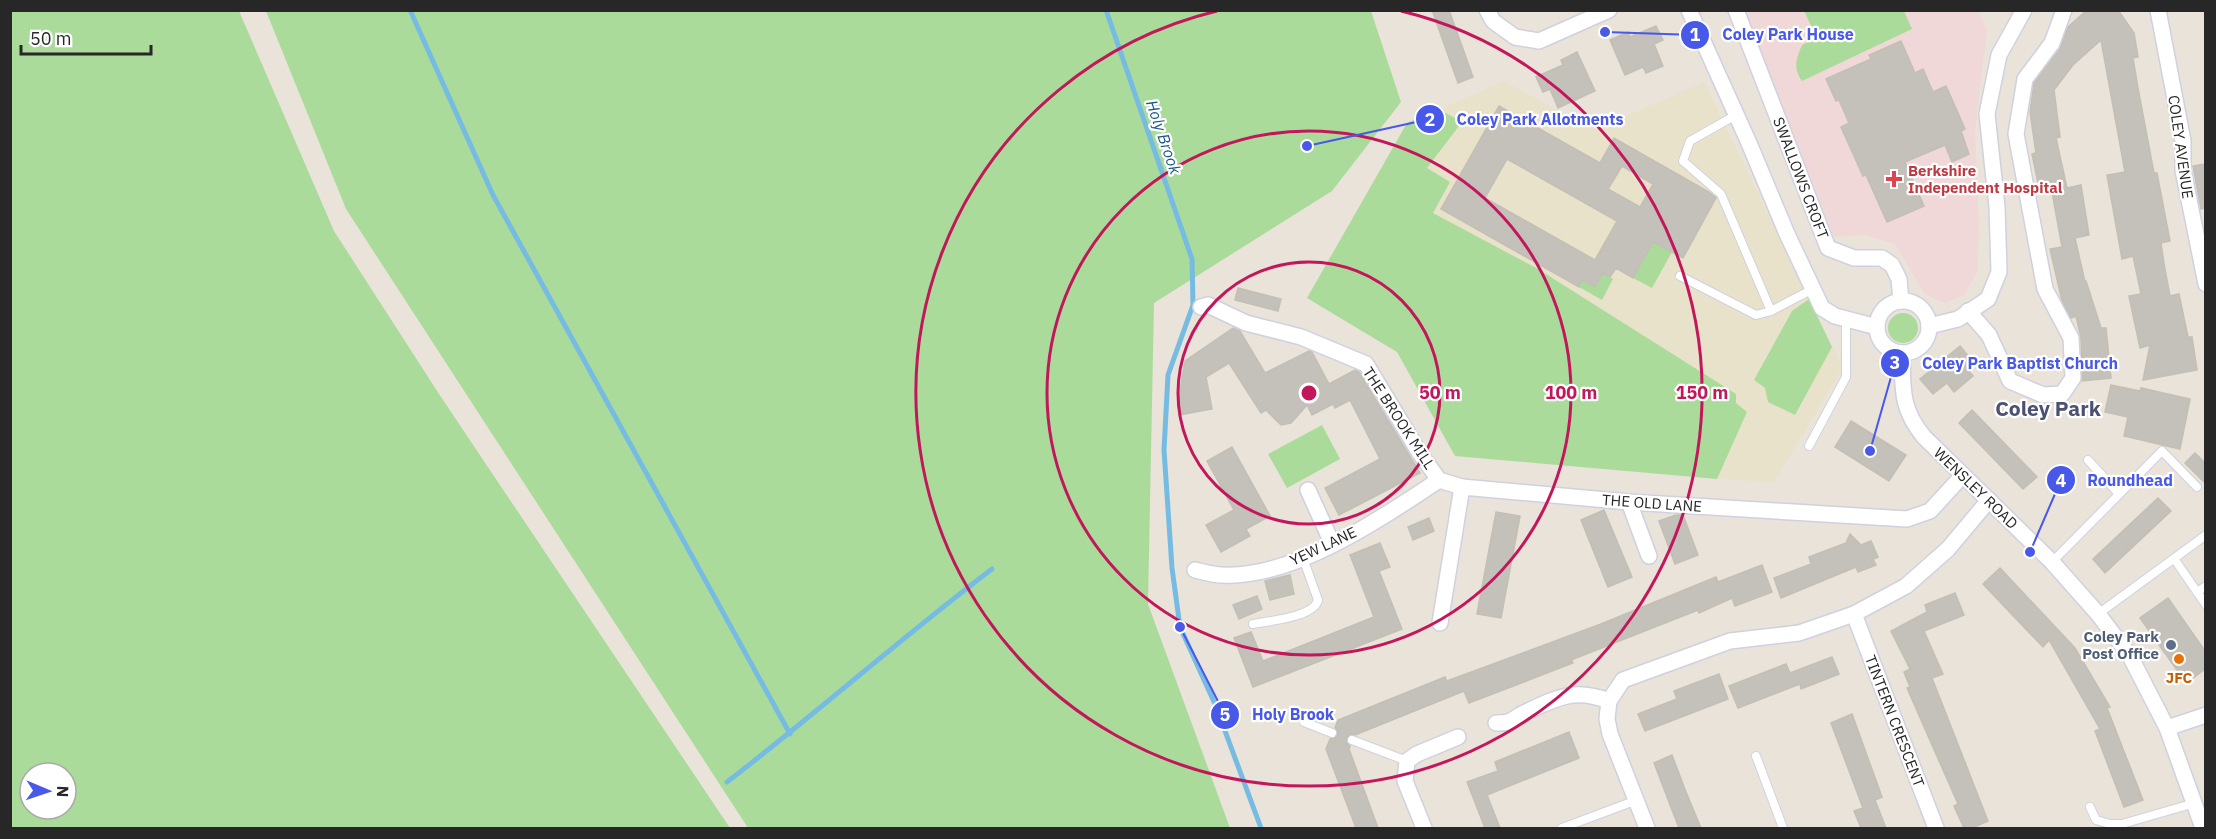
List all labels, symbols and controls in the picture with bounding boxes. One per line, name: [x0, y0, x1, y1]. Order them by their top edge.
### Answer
scale bar: [21, 18, 152, 56]
callout: Coley Park House: [1680, 18, 1866, 52]
text: 1: [1690, 23, 1701, 46]
text: Coley Park House: [1722, 24, 1854, 44]
text: 50 m: [30, 27, 72, 50]
street label: COLEY AVENUE: [2164, 94, 2198, 200]
water label: Holy Brook: [1142, 97, 1186, 177]
callout: Coley Park Allotments: [1415, 102, 1636, 136]
text: 2: [1425, 108, 1435, 131]
text: Coley Park Allotments: [1457, 109, 1623, 129]
street label: SWALLOWS CROFT: [1769, 114, 1833, 242]
place label: Berkshire Independent Hospital: [1908, 161, 2063, 197]
marker: Berkshire Independent Hospital: [1885, 170, 1903, 188]
callout: Coley Park Baptist Church: [1880, 346, 2130, 380]
text: 3: [1890, 351, 1900, 374]
text: Coley Park Baptist Church: [1922, 353, 2118, 373]
street label: THE BROOK MILL: [1359, 363, 1439, 473]
text: 50 m: [1419, 381, 1461, 404]
text: 100 m: [1545, 381, 1597, 404]
text: 150 m: [1676, 381, 1728, 404]
centre of rings: [1299, 383, 1319, 403]
district label: Coley Park: [1995, 394, 2102, 422]
street label: WENSLEY ROAD: [1930, 443, 2022, 533]
callout: Roundhead: [2046, 463, 2185, 497]
text: 4: [2056, 469, 2067, 492]
text: Roundhead: [2087, 470, 2173, 490]
street label: THE OLD LANE: [1601, 490, 1703, 516]
street label: YEW LANE: [1287, 522, 1359, 570]
place label: Coley Park Post Office: [2082, 627, 2159, 663]
marker: Coley Park Post Office: [2164, 638, 2178, 652]
street label: TINTERN CRESCENT: [1861, 652, 1929, 790]
marker: JFC: [2172, 652, 2186, 666]
place label: JFC: [2166, 668, 2192, 687]
callout: Holy Brook: [1210, 698, 1346, 732]
text: 5: [1220, 703, 1231, 726]
text: Holy Brook: [1252, 704, 1335, 724]
north arrow: [18, 761, 78, 821]
text: N: [53, 785, 73, 798]

